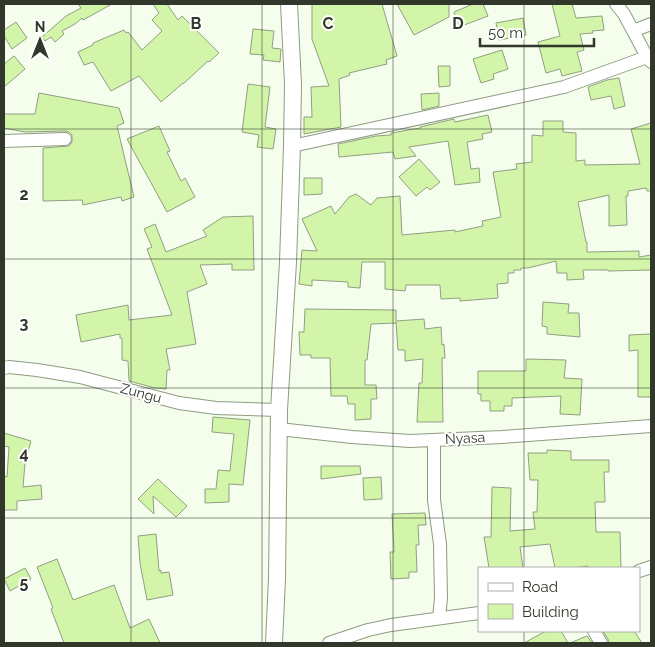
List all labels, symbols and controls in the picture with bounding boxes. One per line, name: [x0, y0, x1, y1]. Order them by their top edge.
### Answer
text: B: [191, 14, 202, 33]
text: C: [323, 14, 334, 33]
text: D: [452, 14, 464, 33]
north arrow: [15, 15, 65, 65]
scale bar: [480, 15, 594, 47]
text: N: [35, 19, 45, 35]
text: 50 m: [488, 24, 523, 42]
text: 2: [19, 185, 29, 204]
text: 3: [20, 314, 29, 333]
street label: Zungu: [119, 380, 163, 406]
street label: Nyasa: [444, 429, 486, 447]
text: 4: [19, 444, 29, 463]
legend: [478, 567, 640, 632]
text: 5: [20, 573, 29, 592]
text: Road: [522, 578, 558, 596]
text: Building: [522, 603, 579, 621]

